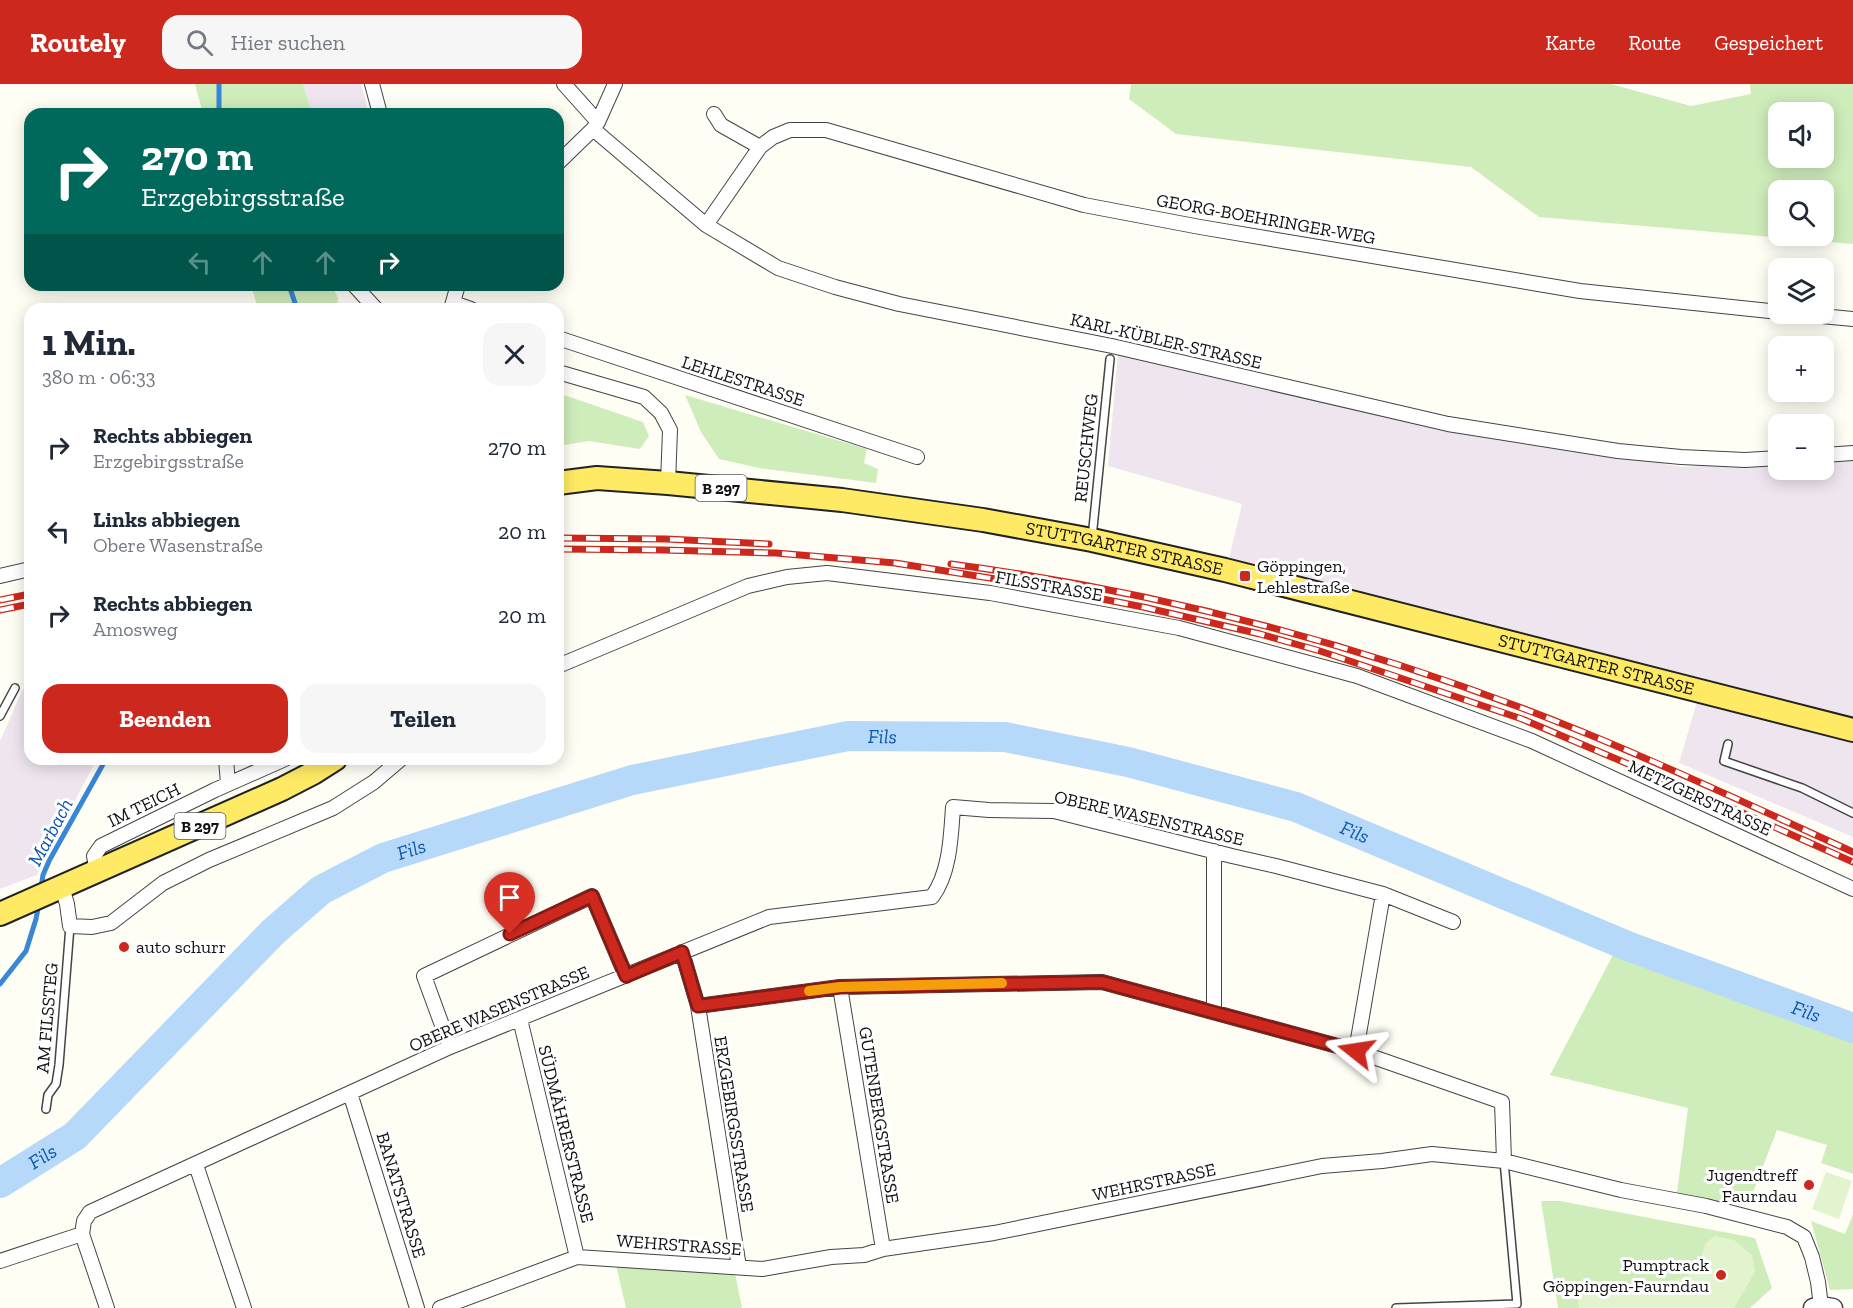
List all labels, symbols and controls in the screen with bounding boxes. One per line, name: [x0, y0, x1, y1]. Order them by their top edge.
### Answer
search box: [162, 15, 582, 69]
text: Routely: [30, 26, 126, 59]
icon: search: [183, 26, 216, 59]
text: Hier suchen: [231, 29, 345, 56]
text: Karte: [1545, 30, 1595, 55]
text: Route: [1628, 30, 1681, 55]
text: Gespeichert: [1714, 30, 1823, 55]
map controls: [1768, 102, 1834, 480]
button: sound: [1768, 102, 1834, 168]
text: 270 m: [141, 130, 253, 181]
icon: right: [42, 132, 120, 210]
button: search: [1768, 180, 1834, 246]
text: Erzgebirgsstraße: [141, 181, 345, 213]
street label: GEORG-BOEHRINGER-WEG: [1155, 189, 1377, 249]
icon: left: [183, 246, 216, 279]
icon: ahead: [246, 246, 279, 279]
icon: ahead: [309, 246, 342, 279]
icon: right: [372, 246, 405, 279]
button: layers: [1768, 258, 1834, 324]
street label: KARL-KÜBLER-STRASSE: [1068, 308, 1264, 374]
text: 1 Min.: [42, 321, 136, 364]
button: close: [483, 323, 546, 386]
button: +: [1768, 336, 1834, 402]
street label: LEHLESTRASSE: [679, 351, 807, 411]
text: 380 m · 06:33: [42, 365, 156, 389]
street label: REUSCHWEG: [1069, 393, 1103, 503]
button: −: [1768, 414, 1834, 480]
text: Rechts abbiegen: [93, 422, 252, 449]
icon: right: [42, 431, 75, 464]
text: 270 m: [488, 434, 546, 461]
text: Erzgebirgsstraße: [93, 449, 244, 473]
road number: B 297: [696, 475, 746, 501]
text: Links abbiegen: [93, 506, 240, 533]
icon: left: [42, 515, 75, 548]
street label: STUTTGARTER STRASSE: [1024, 517, 1225, 580]
text: 20 m: [498, 518, 546, 545]
text: Obere Wasenstraße: [93, 533, 263, 557]
place label: Göppingen, Lehlestraße: [1257, 555, 1350, 598]
street label: FILSSTRASSE: [994, 566, 1104, 606]
marker: Göppingen, Lehlestraße: [1238, 569, 1252, 583]
text: Rechts abbiegen: [93, 590, 252, 617]
icon: right: [42, 599, 75, 632]
text: 20 m: [498, 602, 546, 629]
text: Amosweg: [93, 617, 178, 641]
street label: STUTTGARTER STRASSE: [1496, 629, 1696, 700]
button: Beenden: [42, 684, 288, 753]
button: Teilen: [300, 684, 546, 753]
water label: Fils: [868, 724, 897, 748]
street label: METZGERSTRASSE: [1625, 755, 1775, 841]
street label: IM TEICH: [104, 778, 184, 832]
street label: OBERE WASENSTRASSE: [1052, 785, 1246, 851]
water label: Marbach: [22, 794, 78, 870]
road number: B 297: [174, 813, 226, 839]
water label: Fils: [1337, 815, 1373, 848]
water label: Fils: [394, 833, 429, 865]
pin: [484, 872, 535, 934]
icon: arrive: [493, 881, 526, 914]
place label: auto schurr: [136, 936, 226, 958]
marker: auto schurr: [117, 940, 131, 954]
street label: OBERE WASENSTRASSE: [406, 961, 592, 1057]
street label: AM FILSSTEG: [31, 962, 63, 1074]
water label: Fils: [1789, 995, 1824, 1027]
position arrow: [1324, 1019, 1388, 1083]
street label: GUTENBERGSTRASSE: [854, 1025, 904, 1205]
street label: ERZGEBIRGSSTRASSE: [709, 1034, 759, 1214]
street label: SÜDMÄHRERSTRASSE: [533, 1043, 599, 1225]
street label: BANATSTRASSE: [371, 1130, 431, 1260]
water label: Fils: [24, 1139, 61, 1174]
street label: WEHRSTRASSE: [1090, 1158, 1218, 1206]
place label: Jugendtreff Faurndau: [1706, 1164, 1798, 1207]
marker: Jugendtreff Faurndau: [1802, 1178, 1816, 1192]
street label: WEHRSTRASSE: [616, 1230, 742, 1260]
place label: Pumptrack Göppingen-Faurndau: [1543, 1254, 1710, 1297]
marker: Pumptrack Göppingen-Faurndau: [1714, 1268, 1728, 1282]

